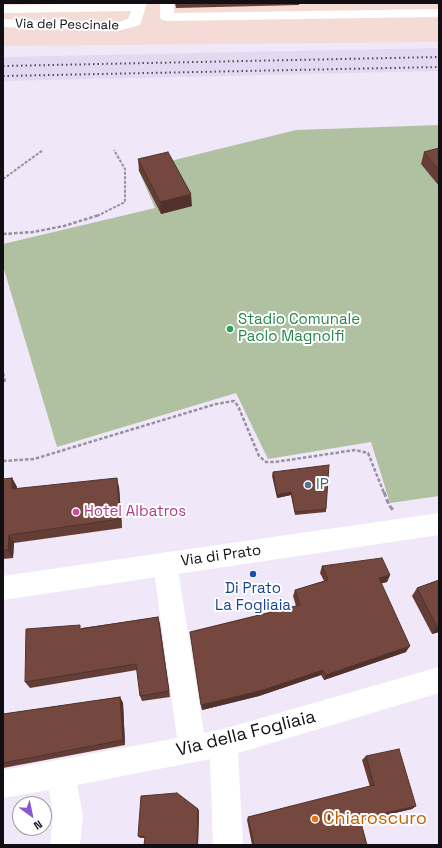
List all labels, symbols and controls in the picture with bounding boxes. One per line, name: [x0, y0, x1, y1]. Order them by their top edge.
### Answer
street label: Via del Pescinale: [15, 16, 119, 34]
place label: Stadio Comunale Paolo Magnolfi: [238, 311, 360, 346]
marker: Stadio Comunale Paolo Magnolfi: [225, 324, 235, 334]
place label: IP: [316, 476, 329, 494]
marker: IP: [303, 480, 313, 490]
place label: Hotel Albatros: [84, 503, 186, 521]
marker: Hotel Albatros: [71, 507, 81, 517]
street label: Via di Prato: [180, 541, 262, 571]
marker: Di Prato La Fogliaia: [248, 569, 258, 579]
place label: Di Prato La Fogliaia: [215, 580, 291, 615]
street label: Via della Fogliaia: [174, 706, 318, 762]
north arrow: [12, 796, 52, 836]
place label: Chiaroscuro: [323, 808, 427, 830]
marker: Chiaroscuro: [310, 814, 320, 824]
text: N: [31, 817, 45, 833]

